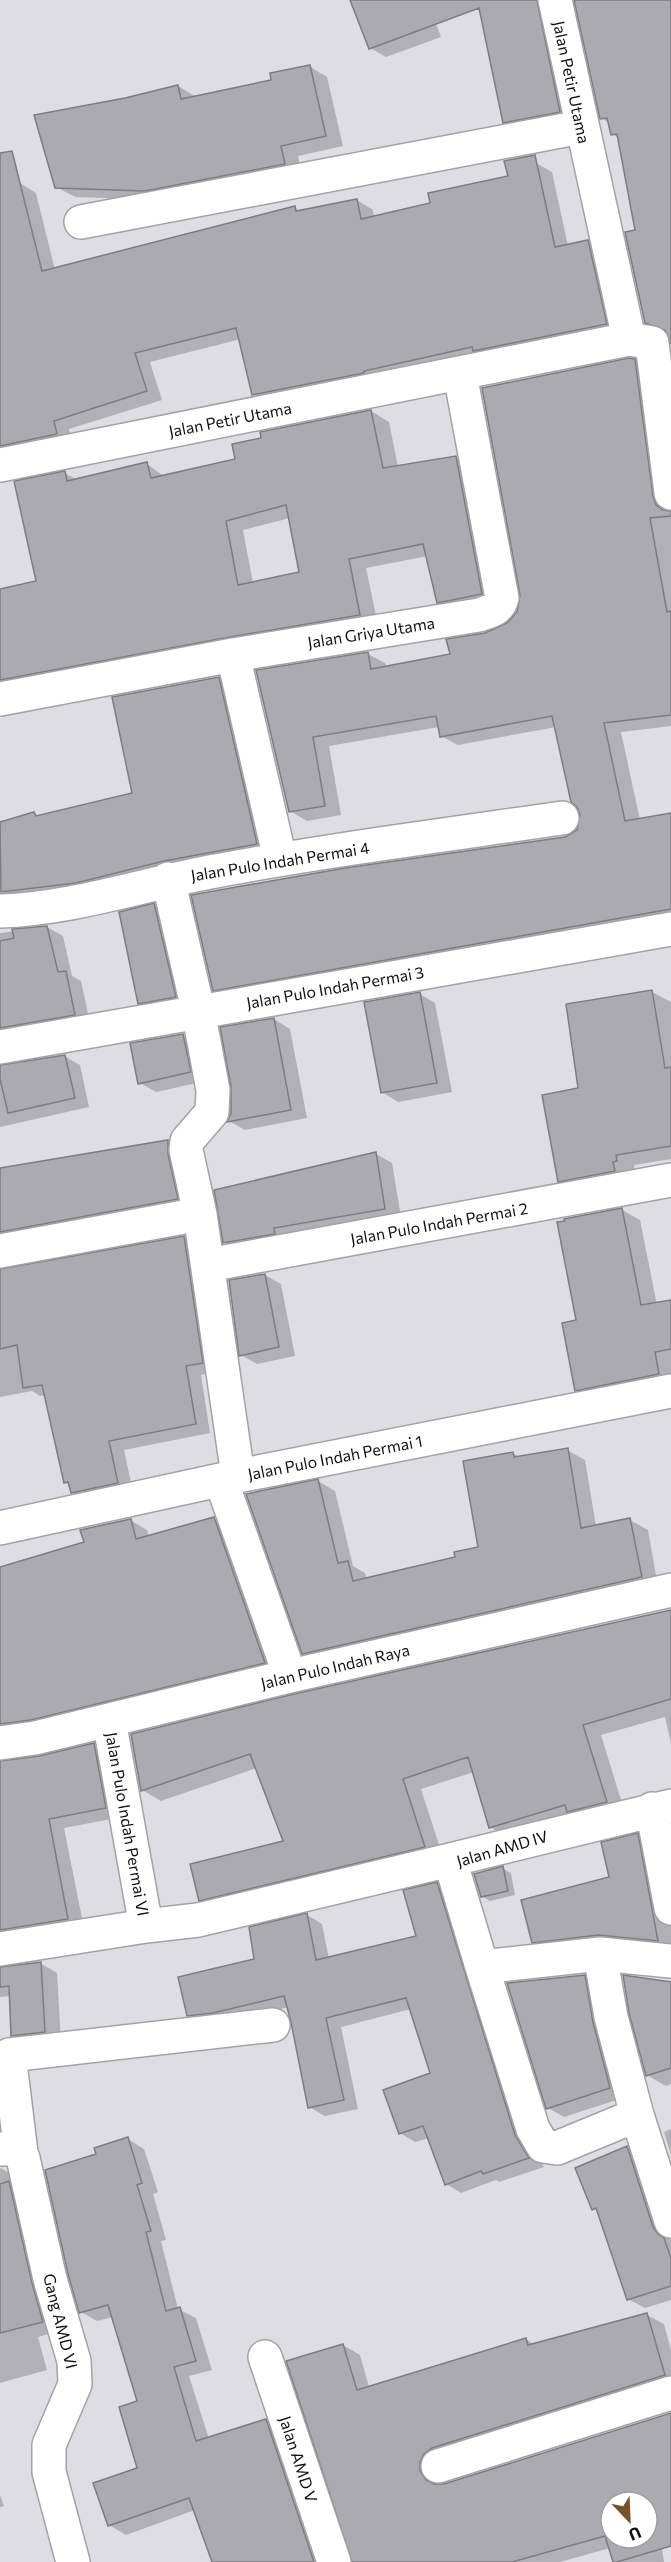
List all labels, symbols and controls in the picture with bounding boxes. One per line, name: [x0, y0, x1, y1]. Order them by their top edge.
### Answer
street label: Jalan Petir Utama: [550, 19, 594, 145]
street label: Jalan Petir Utama: [167, 398, 293, 440]
street label: Jalan Griya Utama: [306, 613, 436, 651]
street label: Jalan Pulo Indah Permai 4: [189, 837, 371, 885]
street label: Jalan Pulo Indah Permai 3: [245, 962, 425, 1012]
street label: Jalan Pulo Indah Permai 2: [349, 1198, 529, 1248]
street label: Jalan Pulo Indah Permai 1: [246, 1431, 424, 1483]
street label: Jalan Pulo Indah Raya: [259, 1640, 411, 1692]
street label: Jalan Pulo Indah Permai VI: [102, 1731, 154, 1917]
street label: Jalan AMD IV: [454, 1826, 550, 1870]
street label: Gang AMD VI: [40, 2271, 82, 2371]
street label: Jalan AMD V: [276, 2413, 322, 2505]
north arrow: [599, 2490, 659, 2550]
text: U: [626, 2523, 644, 2545]

